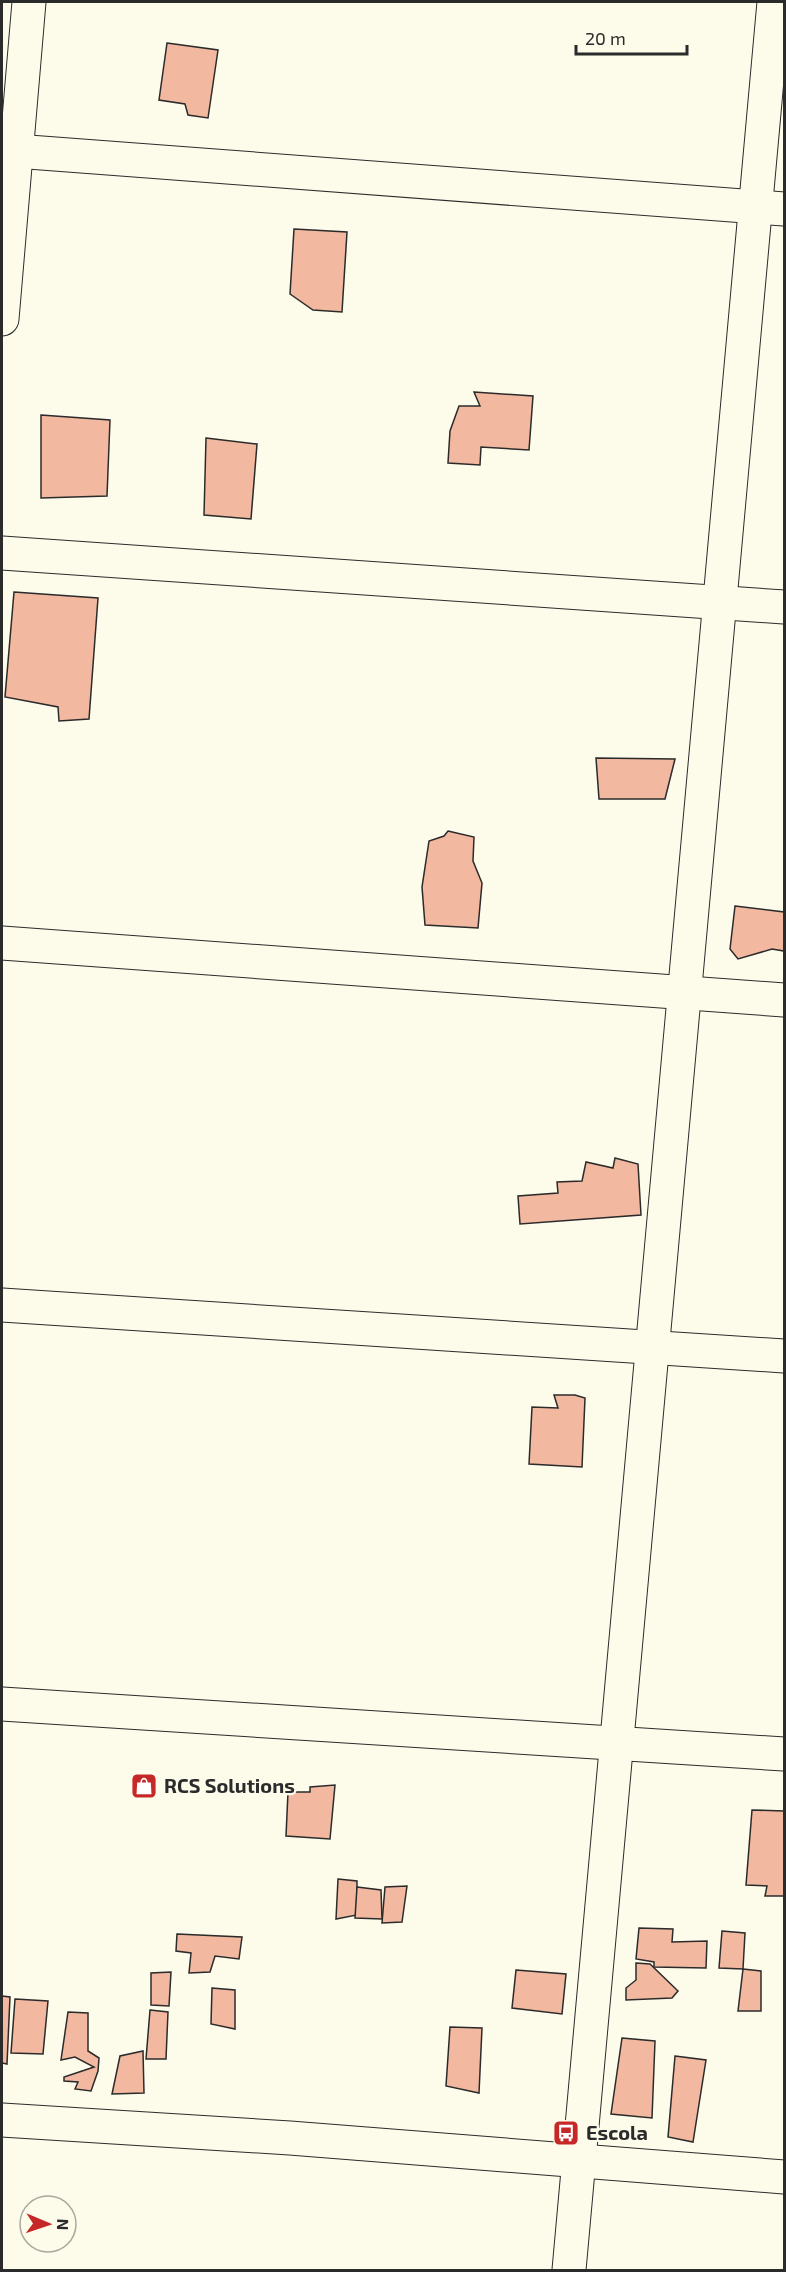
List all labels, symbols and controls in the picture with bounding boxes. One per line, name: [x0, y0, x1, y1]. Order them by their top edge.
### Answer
scale bar: [576, 18, 687, 56]
text: 20 m: [585, 27, 626, 49]
shop icon: RCS Solutions: [129, 1771, 159, 1801]
place label: RCS Solutions: [164, 1773, 295, 1797]
bus stop icon: Escola: [551, 2118, 581, 2148]
place label: Escola: [586, 2120, 648, 2144]
north arrow: [18, 2194, 78, 2254]
text: N: [54, 2218, 73, 2231]

